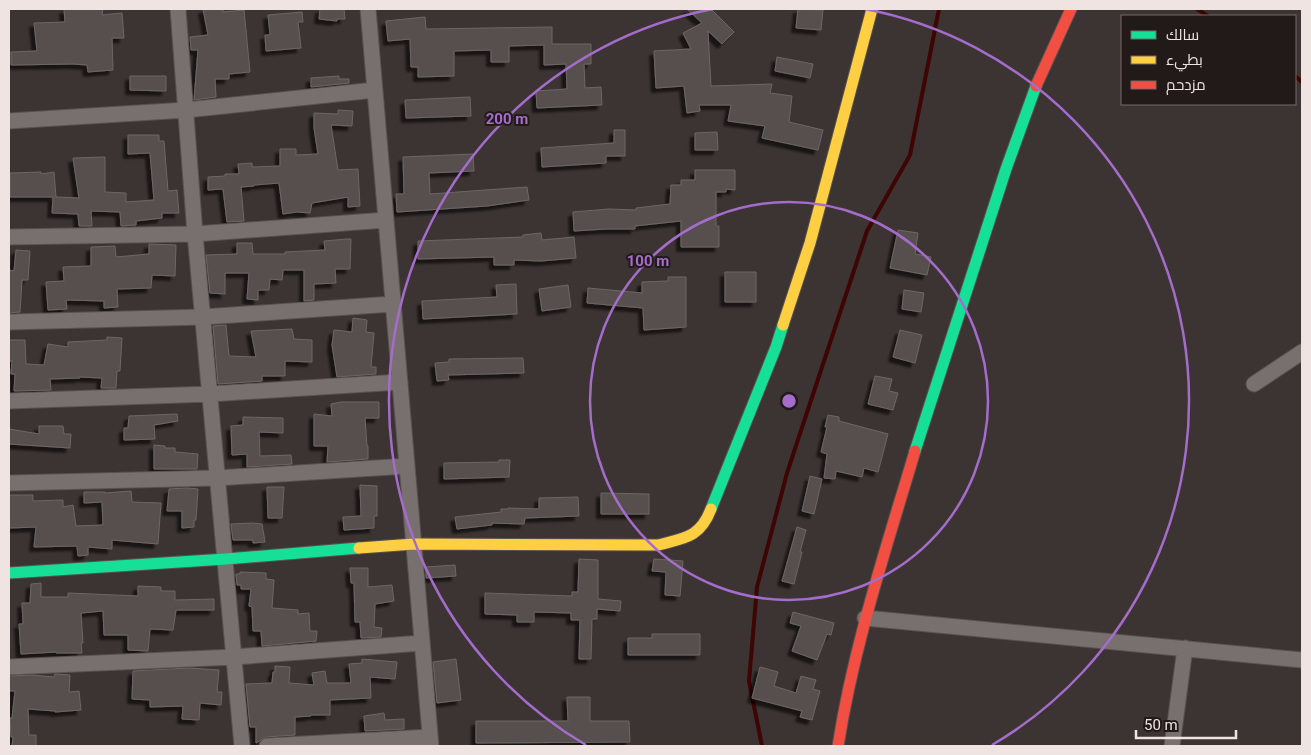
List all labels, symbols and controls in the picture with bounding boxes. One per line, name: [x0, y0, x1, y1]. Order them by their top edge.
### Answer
legend: [1121, 15, 1296, 105]
text: سالك: [1166, 26, 1199, 44]
text: بطيء: [1166, 51, 1203, 72]
text: مزدحم: [1166, 76, 1206, 95]
text: 200 m: [486, 110, 528, 128]
text: 100 m: [627, 252, 669, 270]
centre of rings: [780, 392, 798, 410]
scale bar: [1136, 708, 1236, 740]
text: 50 m: [1144, 716, 1178, 734]

